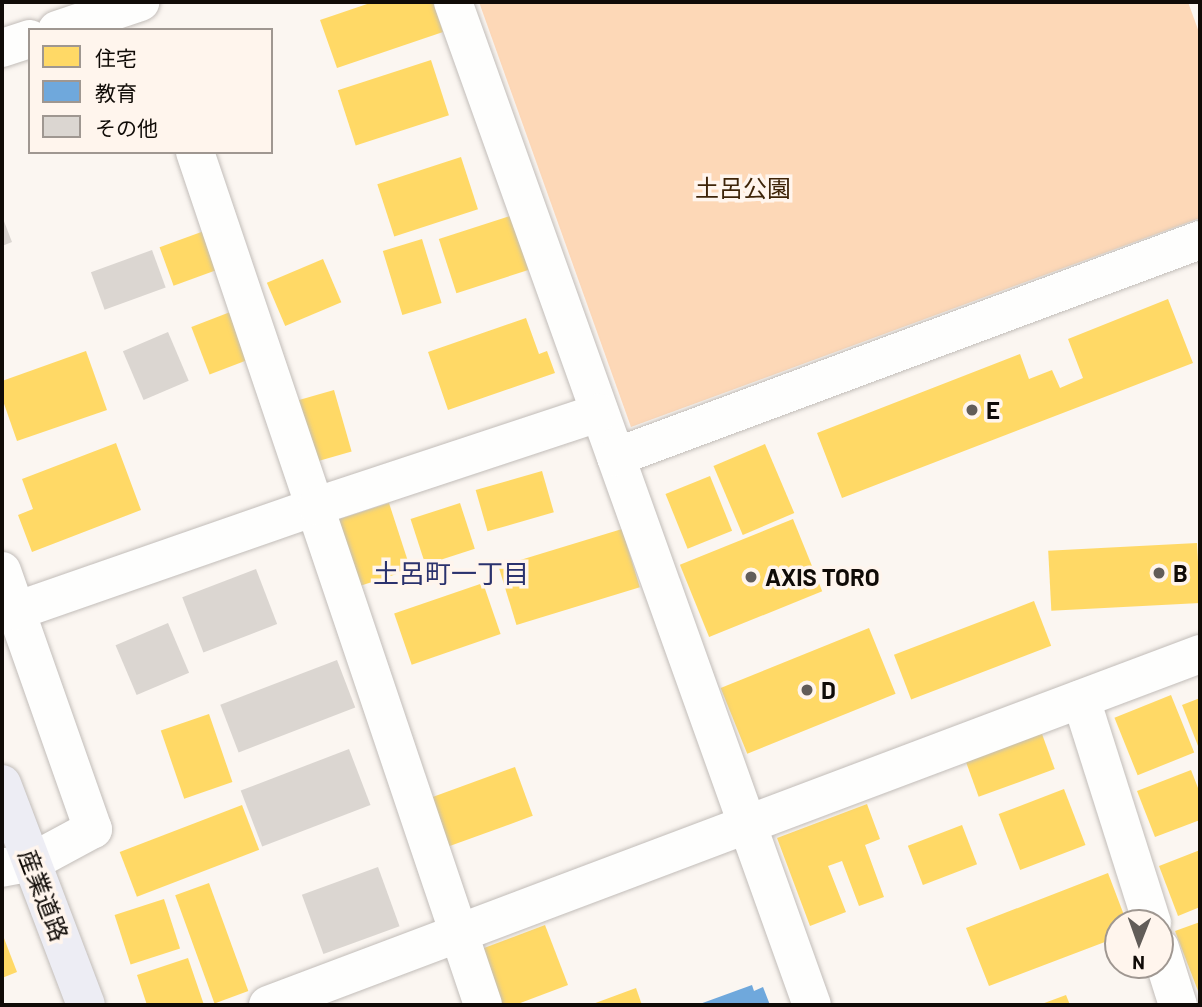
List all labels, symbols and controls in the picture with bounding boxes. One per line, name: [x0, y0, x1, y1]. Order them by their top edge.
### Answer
legend: [28, 28, 273, 154]
text: 住宅: [95, 45, 137, 70]
text: 教育: [95, 80, 137, 105]
text: その他: [95, 115, 158, 140]
park label: 土呂公園: [695, 174, 791, 202]
place label: E: [986, 396, 1000, 424]
marker: E: [964, 402, 980, 418]
district label: 土呂町一丁目: [373, 557, 529, 589]
place label: B: [1173, 559, 1188, 587]
place label: AXIS TORO: [765, 563, 880, 591]
marker: B: [1151, 565, 1167, 581]
marker: AXIS TORO: [743, 569, 759, 585]
place label: D: [821, 676, 836, 704]
marker: D: [799, 682, 815, 698]
street label: 産業道路: [13, 845, 75, 945]
north arrow: [1104, 909, 1174, 979]
text: N: [1132, 952, 1145, 975]

